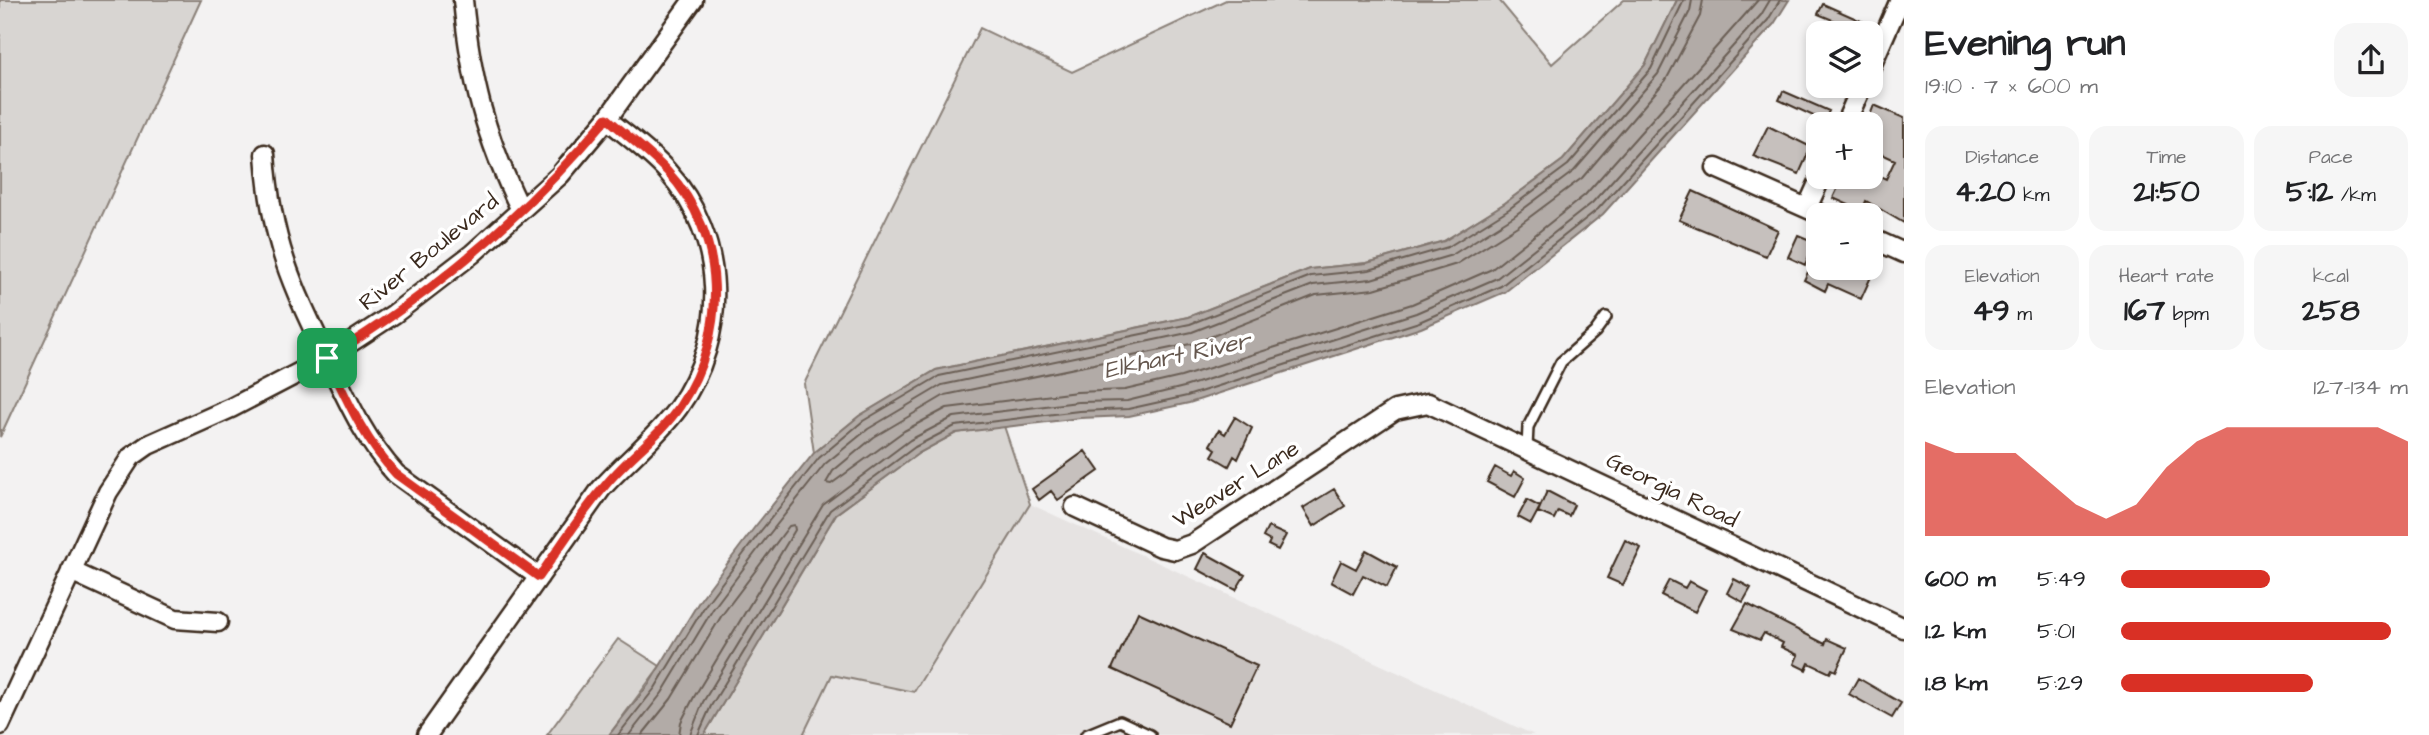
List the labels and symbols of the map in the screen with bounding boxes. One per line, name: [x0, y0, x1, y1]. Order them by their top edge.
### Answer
street label: River Boulevard: [352, 186, 506, 318]
water label: Elkhart River: [1101, 323, 1256, 388]
pin: [297, 328, 357, 388]
street label: Weaver Lane: [1167, 432, 1305, 536]
street label: Georgia Road: [1600, 444, 1743, 537]

